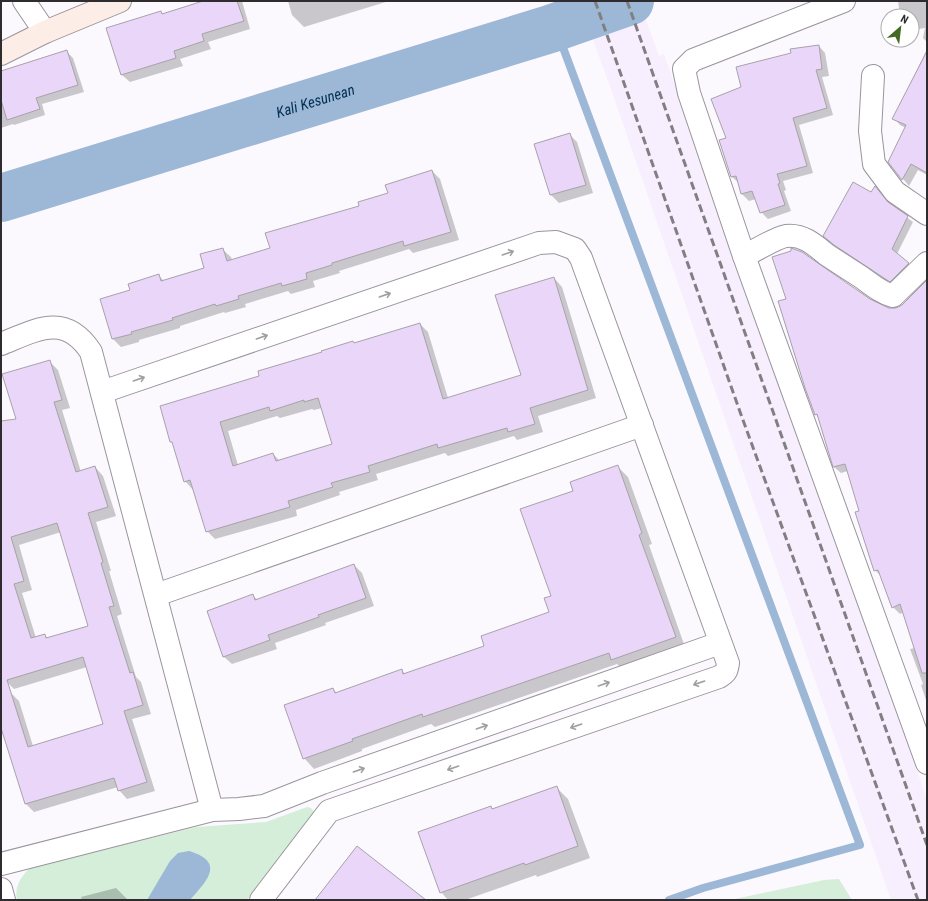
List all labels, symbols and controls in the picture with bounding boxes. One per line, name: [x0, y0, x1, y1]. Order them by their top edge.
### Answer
north arrow: [880, 8, 920, 48]
text: N: [898, 12, 911, 27]
water label: Kali Kesunean: [274, 81, 357, 122]
one-way arrow: [502, 249, 514, 257]
one-way arrow: [379, 291, 391, 299]
one-way arrow: [256, 333, 268, 341]
one-way arrow: [132, 375, 144, 383]
one-way arrow: [598, 679, 610, 687]
one-way arrow: [694, 680, 706, 688]
one-way arrow: [571, 722, 583, 730]
one-way arrow: [475, 723, 488, 730]
one-way arrow: [447, 765, 460, 772]
one-way arrow: [353, 766, 365, 774]

